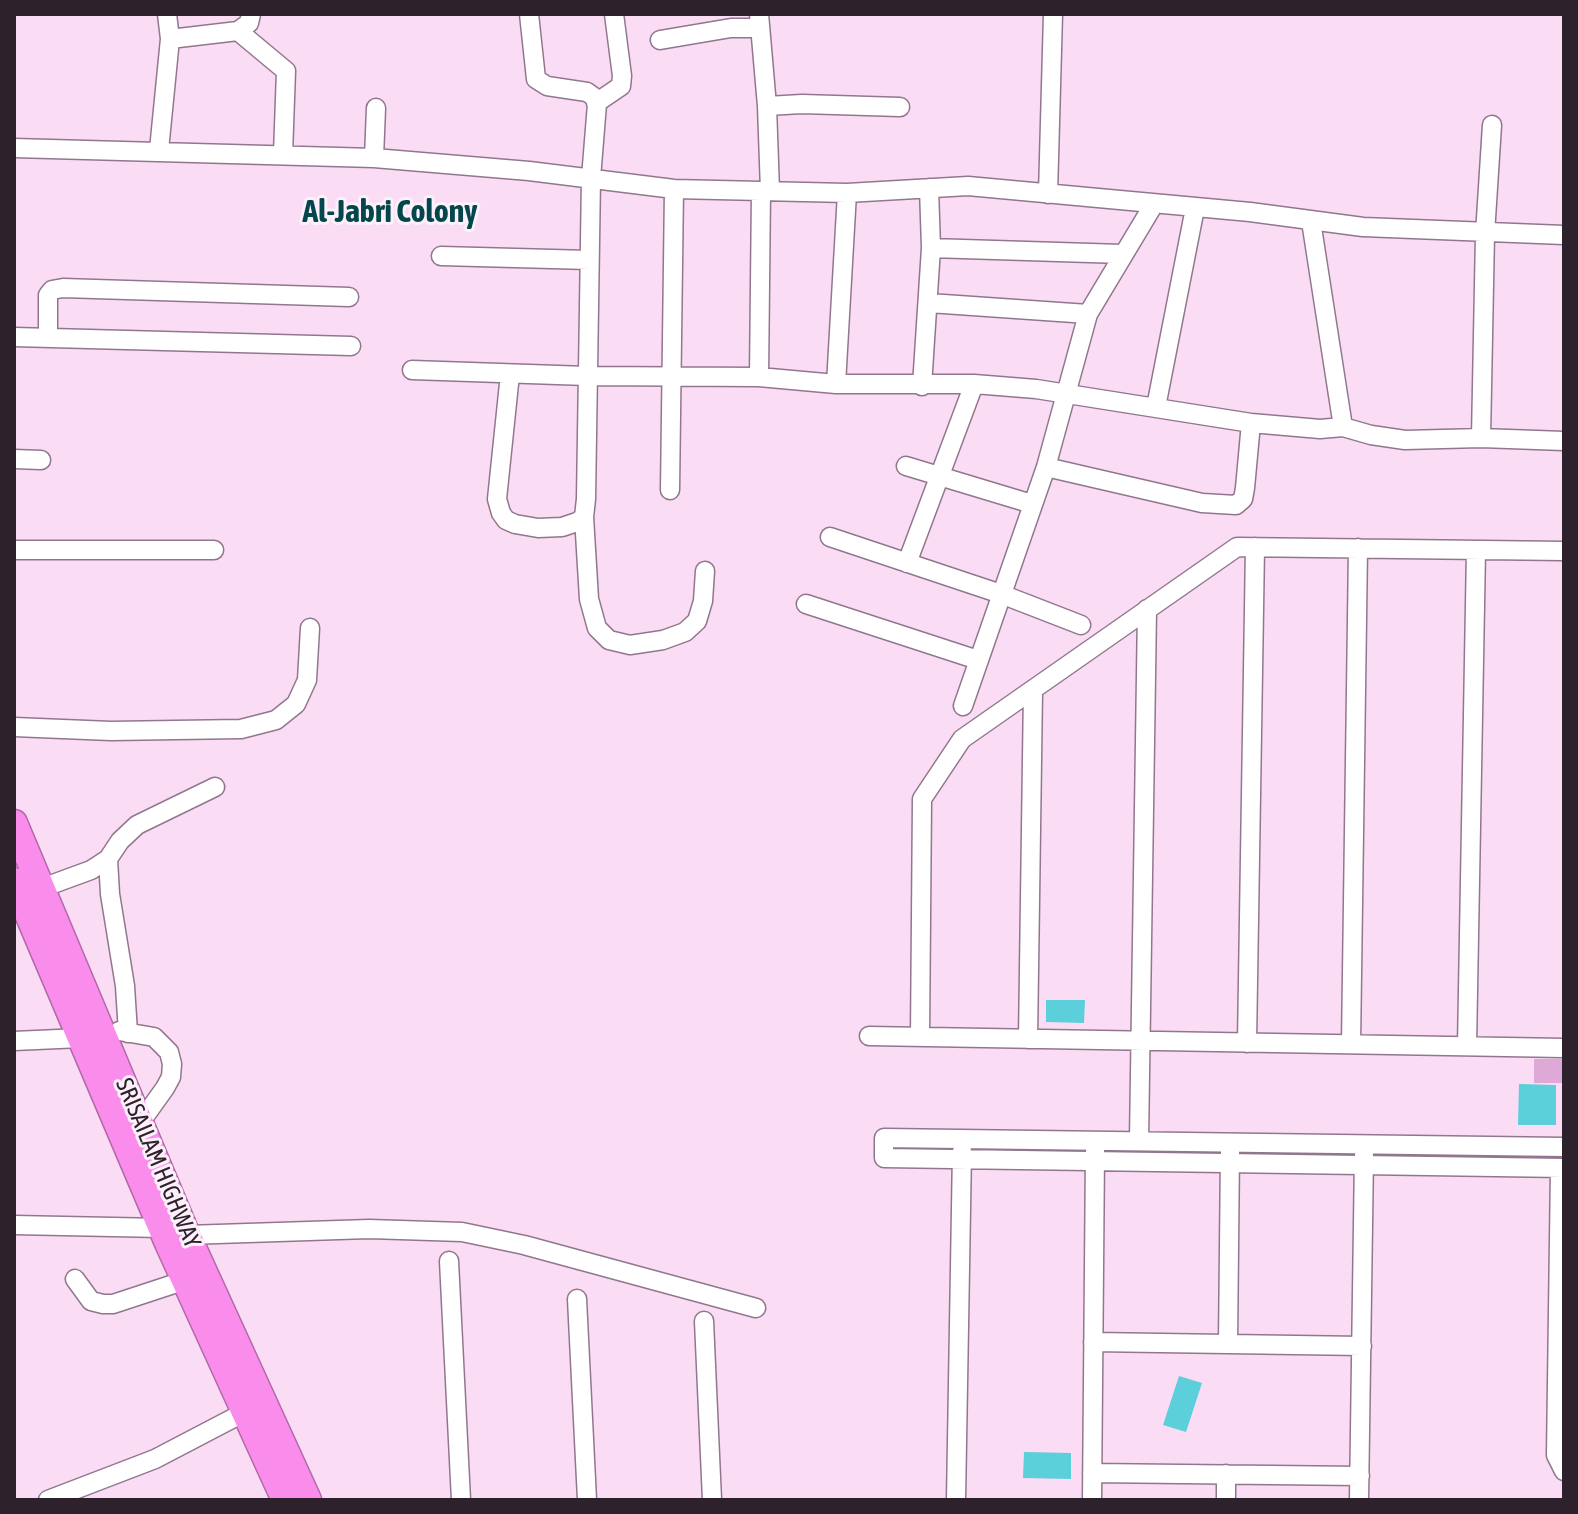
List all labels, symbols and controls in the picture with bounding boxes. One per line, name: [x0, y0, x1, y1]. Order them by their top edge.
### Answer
district label: Al-Jabri Colony: [303, 193, 477, 231]
street label: SRISAILAM HIGHWAY: [109, 1074, 207, 1252]

